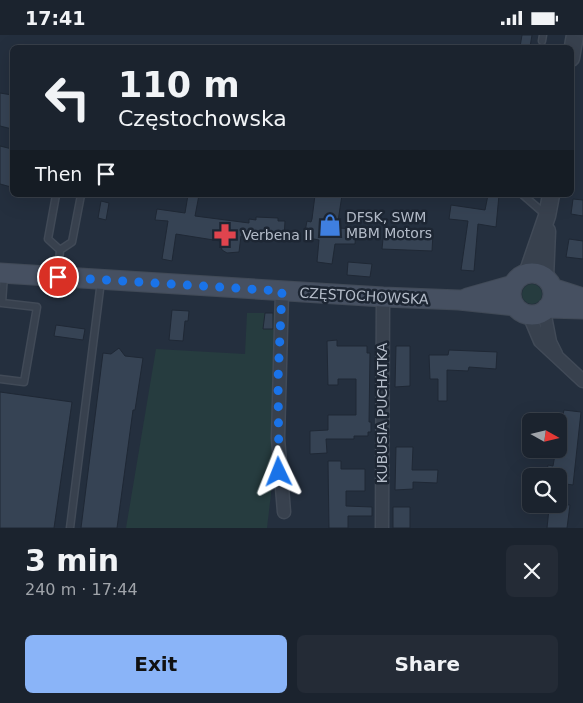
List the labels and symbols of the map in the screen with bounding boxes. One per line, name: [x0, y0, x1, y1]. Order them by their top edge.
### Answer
place label: DFSK, SWM MBM Motors: [346, 209, 432, 241]
shop icon: DFSK, SWM MBM Motors: [317, 212, 343, 238]
pharmacy icon: Verbena II: [212, 222, 238, 248]
place label: Verbena II: [242, 227, 313, 243]
pin: [37, 256, 79, 298]
street label: CZĘSTOCHOWSKA: [299, 285, 429, 307]
street label: KUBUSIA PUCHATKA: [374, 342, 390, 483]
north arrow: [522, 413, 568, 457]
position arrow: [252, 445, 304, 497]

